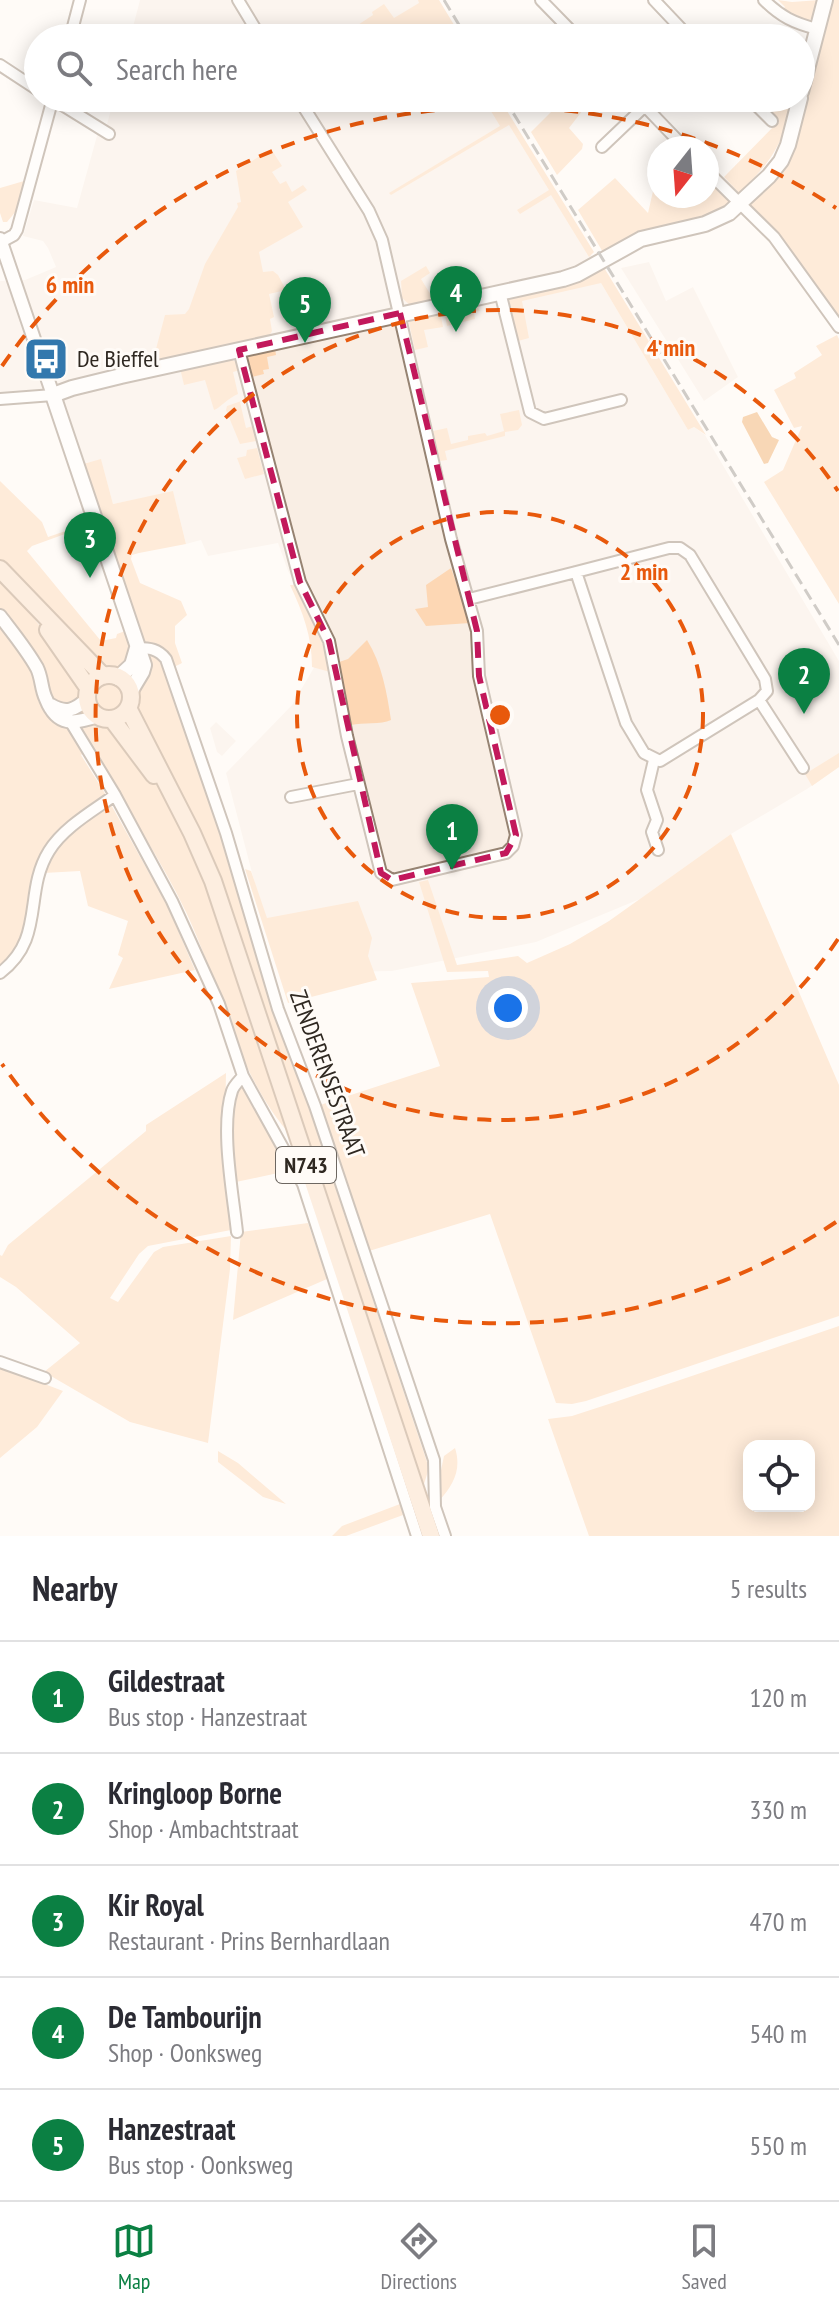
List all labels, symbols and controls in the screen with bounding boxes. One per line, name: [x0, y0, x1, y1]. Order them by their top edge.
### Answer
search box: [24, 24, 815, 112]
icon: search: [52, 46, 96, 90]
text: Search here: [116, 49, 238, 88]
north arrow: [647, 136, 719, 208]
pin: 4: [430, 266, 482, 332]
text: 6 min: [46, 269, 94, 300]
pin: 5: [279, 277, 331, 343]
text: 4 min: [647, 332, 695, 363]
bus stop icon: De Bieffel: [22, 335, 70, 383]
place label: De Bieffel: [77, 343, 159, 374]
pin: 3: [64, 512, 116, 578]
text: 2 min: [620, 556, 668, 587]
pin: 2: [778, 648, 830, 714]
centre of rings: [486, 701, 514, 729]
pin: 1: [426, 804, 478, 870]
street label: ZENDERENSESTRAAT: [283, 986, 372, 1162]
your location: [488, 988, 528, 1028]
road number: N743: [276, 1147, 336, 1183]
map controls: [743, 1440, 815, 1512]
button: locate: [743, 1440, 815, 1512]
text: Nearby: [32, 1566, 117, 1610]
text: 5 results: [730, 1572, 807, 1605]
text: Gildestraat: [108, 1661, 225, 1700]
text: 1: [52, 1681, 64, 1714]
text: 120 m: [749, 1681, 807, 1714]
text: Bus stop · Hanzestraat: [108, 1700, 307, 1733]
text: Kringloop Borne: [108, 1773, 282, 1812]
text: 2: [52, 1793, 64, 1826]
text: 330 m: [749, 1793, 807, 1826]
text: Shop · Ambachtstraat: [108, 1812, 299, 1845]
text: Kir Royal: [108, 1885, 204, 1924]
text: 3: [52, 1905, 64, 1938]
text: 470 m: [749, 1905, 807, 1938]
text: Restaurant · Prins Bernhardlaan: [108, 1924, 390, 1957]
text: De Tambourijn: [108, 1997, 262, 2036]
text: 4: [52, 2017, 64, 2050]
text: 540 m: [749, 2017, 807, 2050]
text: Shop · Oonksweg: [108, 2036, 262, 2069]
text: Hanzestraat: [108, 2109, 236, 2148]
text: 5: [52, 2129, 64, 2162]
text: 550 m: [749, 2129, 807, 2162]
text: Bus stop · Oonksweg: [108, 2148, 293, 2181]
tab: Map: [112, 2219, 156, 2295]
tab: Directions: [381, 2219, 457, 2295]
tab: Saved: [681, 2219, 727, 2295]

